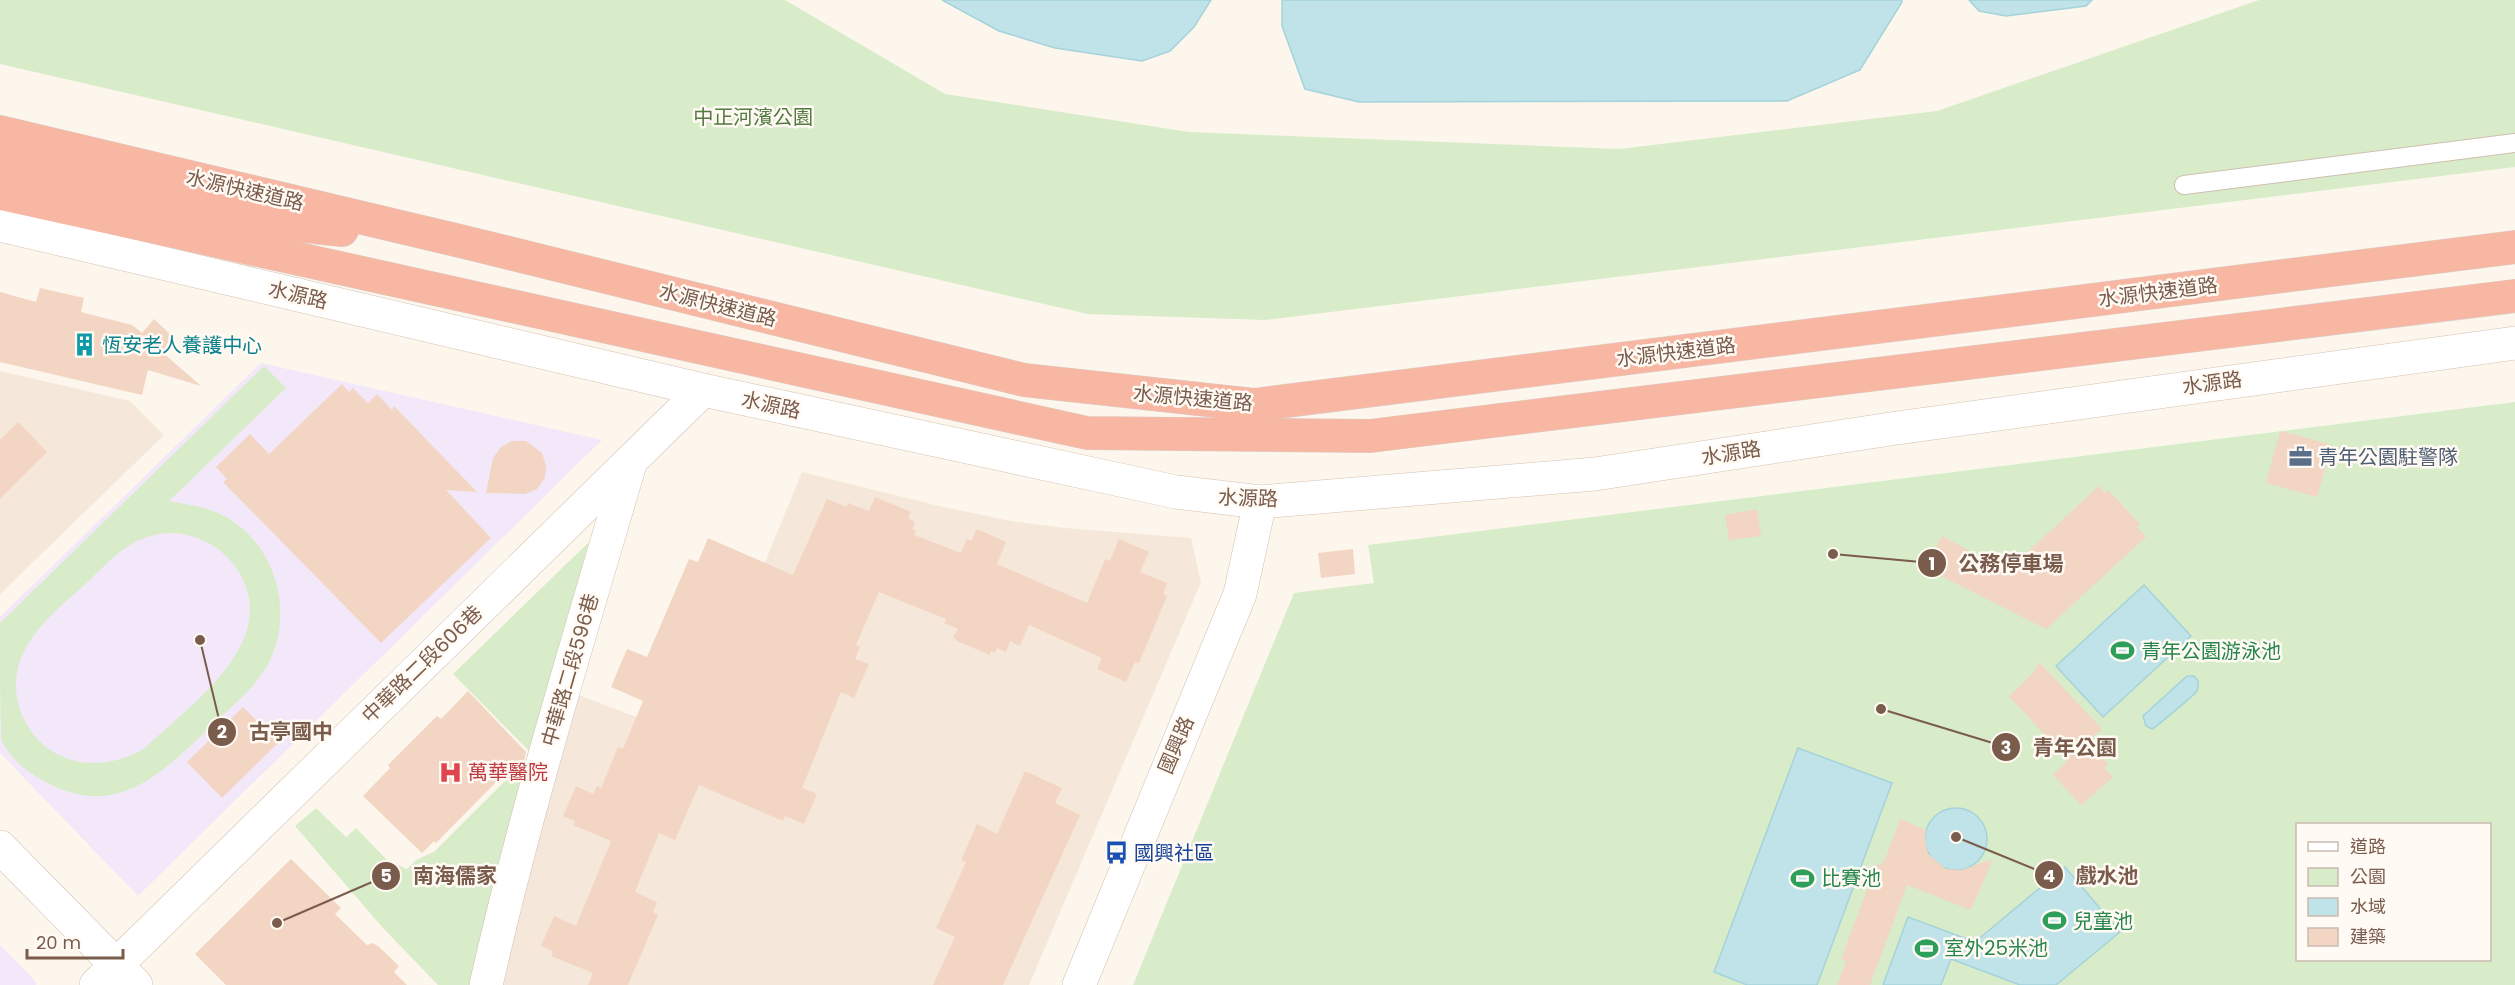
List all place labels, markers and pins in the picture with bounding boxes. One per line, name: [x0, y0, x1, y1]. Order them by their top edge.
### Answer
place label: 恆安老人養護中心: [102, 331, 262, 359]
building icon: 恆安老人養護中心: [71, 332, 97, 358]
place label: 青年公園駐警隊: [2318, 443, 2458, 471]
office icon: 青年公園駐警隊: [2287, 444, 2313, 470]
callout: 公務停車場: [1917, 544, 2076, 583]
place label: 青年公園游泳池: [2141, 637, 2281, 665]
sports icon: 青年公園游泳池: [2110, 638, 2136, 664]
callout: 古亭國中: [207, 713, 345, 752]
callout: 青年公園: [1991, 728, 2129, 767]
place label: 萬華醫院: [468, 758, 548, 786]
hospital icon: 萬華醫院: [437, 759, 463, 785]
place label: 國興社區: [1134, 839, 1214, 867]
bus stop icon: 國興社區: [1103, 840, 1129, 866]
callout: 南海儒家: [371, 856, 509, 895]
callout: 戲水池: [2034, 856, 2151, 895]
place label: 比賽池: [1821, 864, 1881, 892]
sports icon: 比賽池: [1790, 865, 1816, 891]
place label: 兒童池: [2073, 907, 2133, 935]
sports icon: 兒童池: [2042, 908, 2068, 934]
place label: 室外25米池: [1944, 934, 2048, 962]
sports icon: 室外25米池: [1913, 935, 1939, 961]

